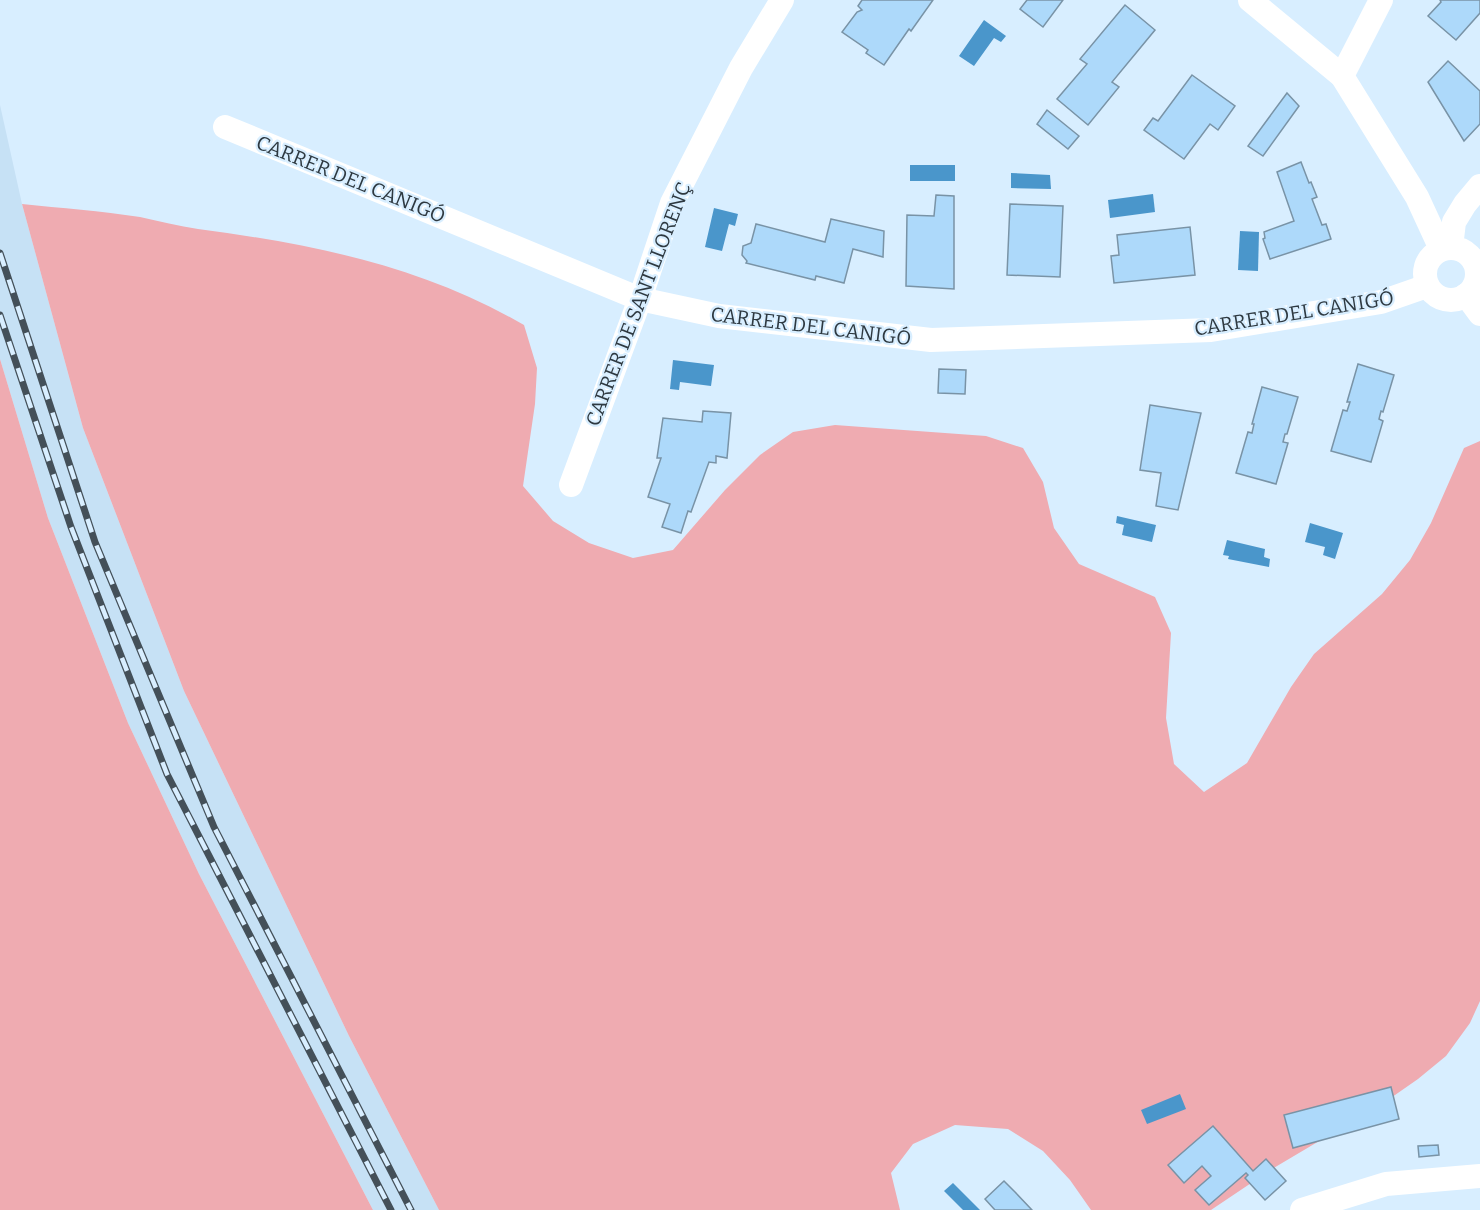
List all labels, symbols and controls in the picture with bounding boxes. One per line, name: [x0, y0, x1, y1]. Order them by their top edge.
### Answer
street label: CARRER DEL CANIGÓ: [253, 130, 449, 228]
street label: CARRER DE SANT LLORENÇ: [580, 179, 696, 429]
street label: CARRER DEL CANIGÓ: [1192, 285, 1396, 341]
street label: CARRER DEL CANIGÓ: [709, 302, 913, 350]

